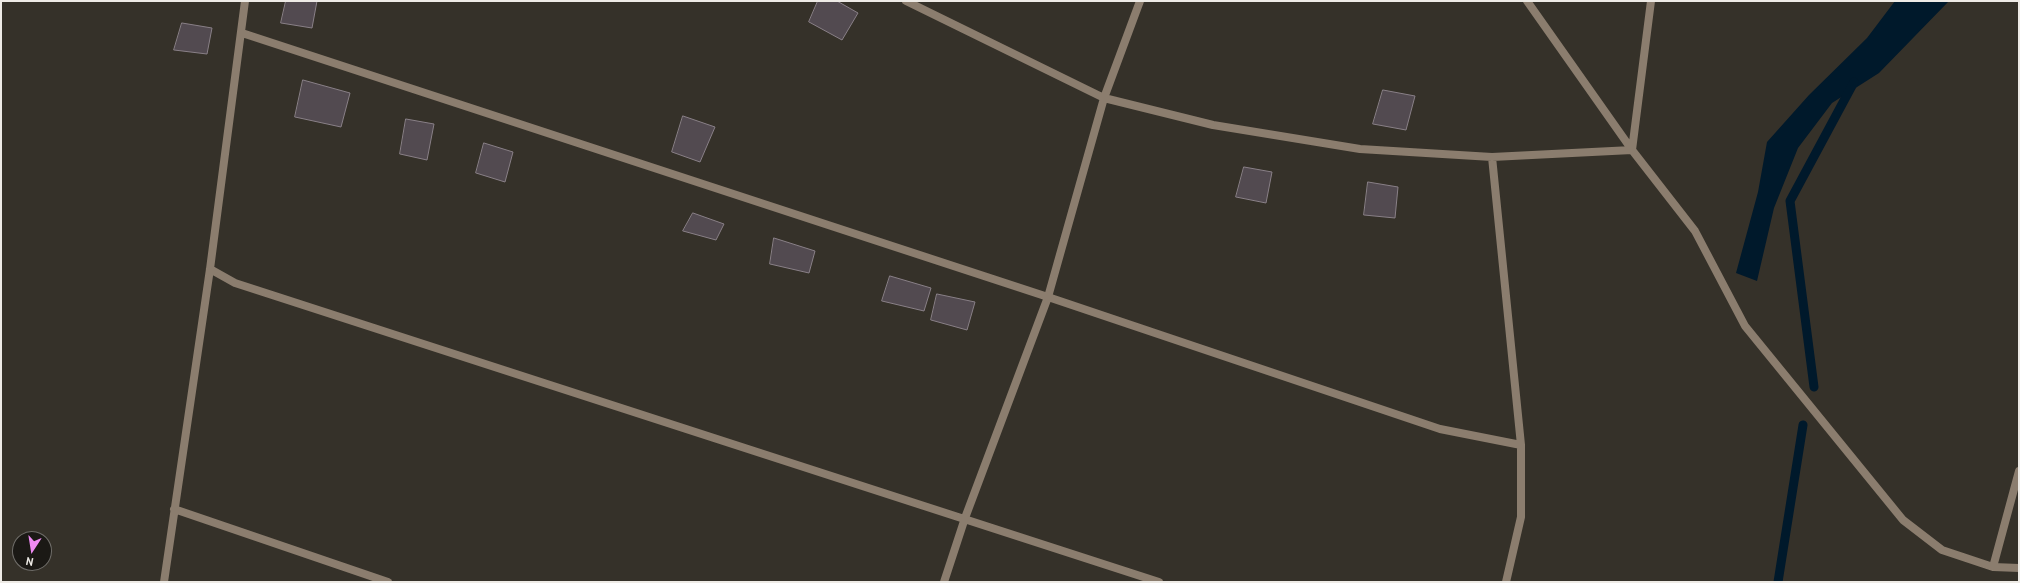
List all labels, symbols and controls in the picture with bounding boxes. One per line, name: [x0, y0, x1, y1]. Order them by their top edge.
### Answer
north arrow: [12, 531, 52, 571]
text: N: [25, 554, 35, 569]

